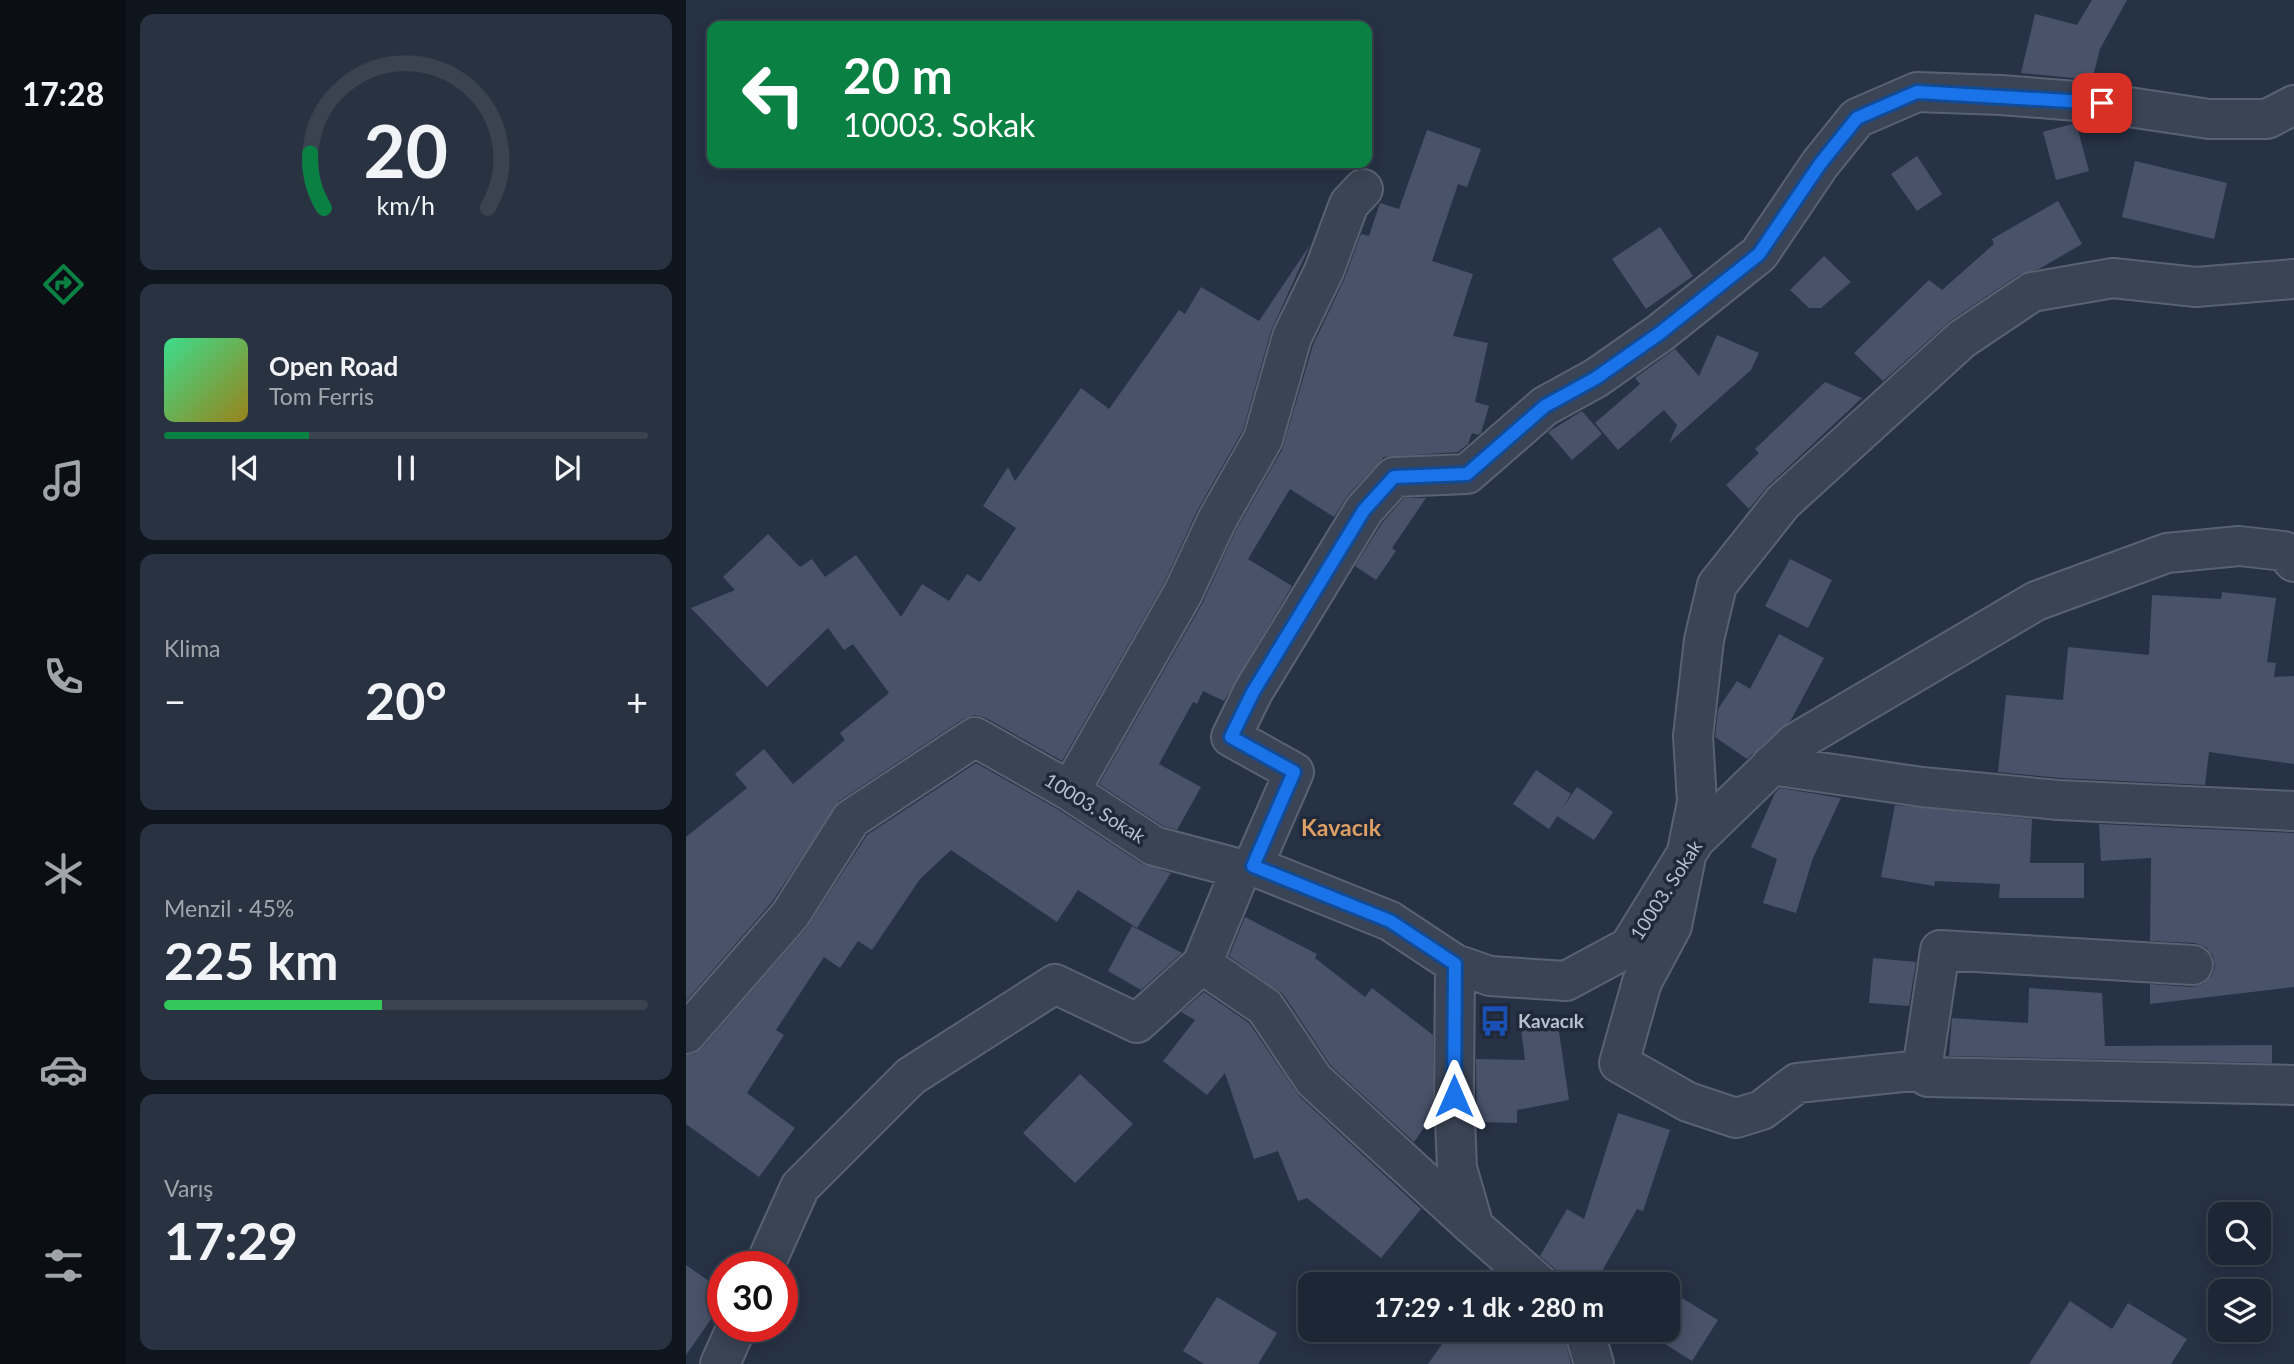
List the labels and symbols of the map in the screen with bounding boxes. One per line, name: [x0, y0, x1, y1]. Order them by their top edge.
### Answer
pin: [2072, 73, 2132, 133]
street label: 10003. Sokak: [1041, 768, 1150, 848]
district label: Kavacık: [1301, 813, 1382, 841]
street label: 10003. Sokak: [1625, 835, 1707, 944]
bus stop icon: Kavacık: [1478, 1004, 1512, 1038]
place label: Kavacık: [1518, 1009, 1585, 1032]
position arrow: [1417, 1059, 1491, 1133]
speed limit sign: 30: [707, 1251, 798, 1342]

